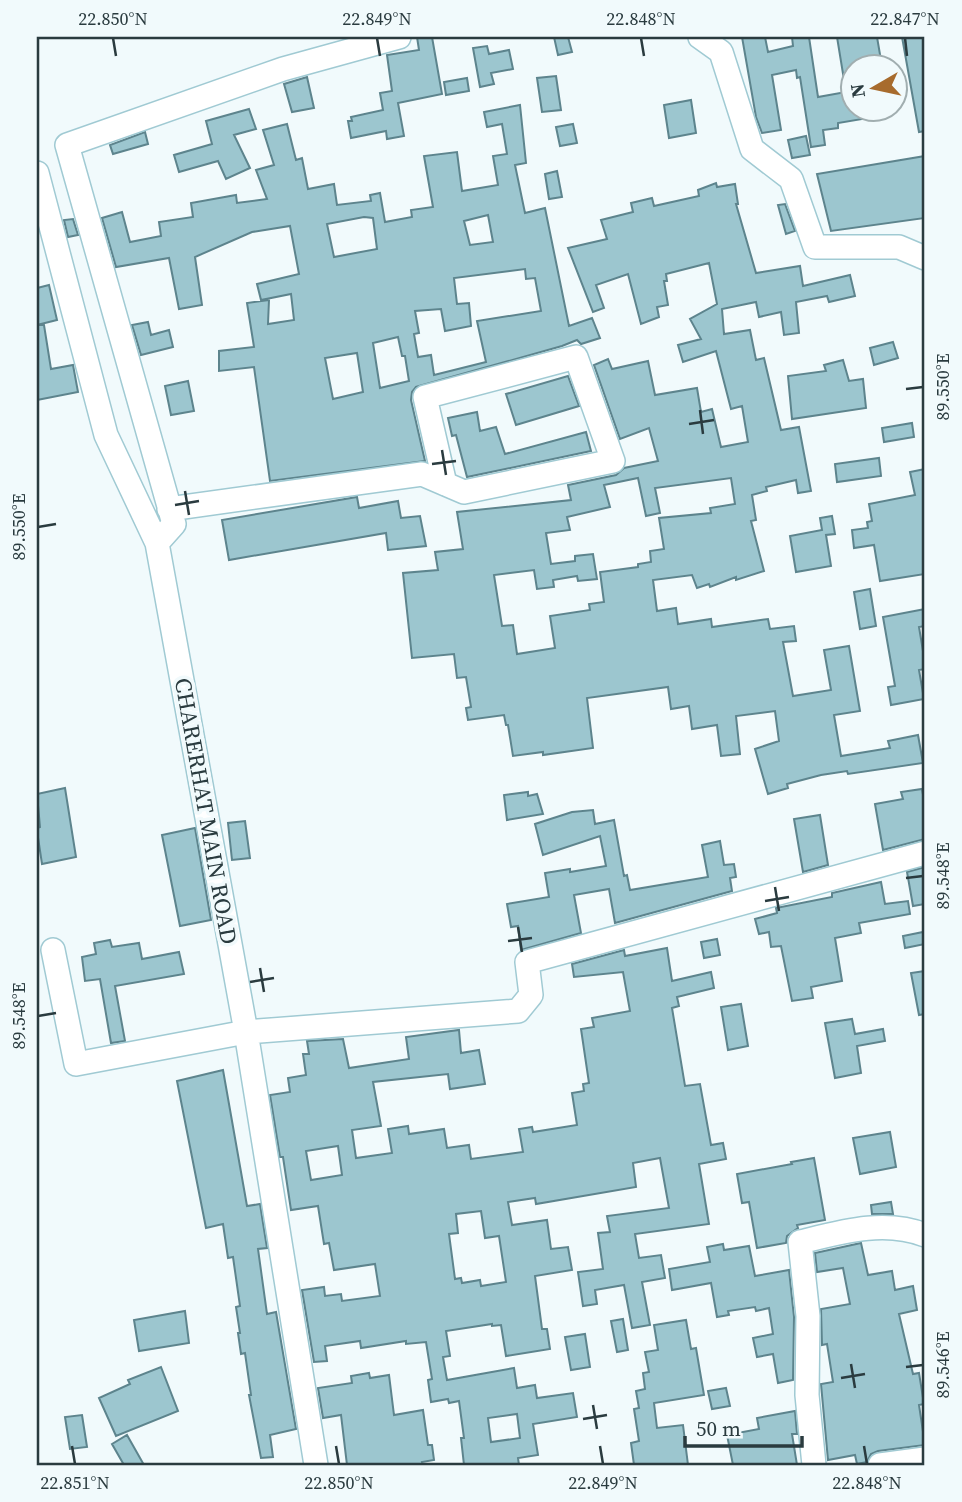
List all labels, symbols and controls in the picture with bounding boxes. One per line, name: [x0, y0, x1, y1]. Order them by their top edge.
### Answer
text: 22.850°N: [78, 6, 148, 31]
text: 22.849°N: [342, 6, 412, 31]
text: 22.848°N: [606, 6, 676, 31]
text: 22.847°N: [870, 6, 940, 31]
north arrow: [839, 52, 909, 122]
text: N: [843, 82, 871, 100]
text: 89.550°E: [930, 353, 955, 421]
text: 89.550°E: [6, 493, 31, 561]
street label: CHARERHAT MAIN ROAD: [167, 675, 245, 947]
text: 89.548°E: [930, 842, 955, 910]
text: 89.548°E: [6, 982, 31, 1050]
text: 89.546°E: [930, 1331, 955, 1399]
scale bar: [685, 1404, 803, 1448]
text: 50 m: [696, 1414, 741, 1443]
text: 22.851°N: [40, 1470, 110, 1495]
text: 22.850°N: [304, 1470, 374, 1495]
text: 22.849°N: [568, 1470, 638, 1495]
text: 22.848°N: [832, 1470, 902, 1495]

